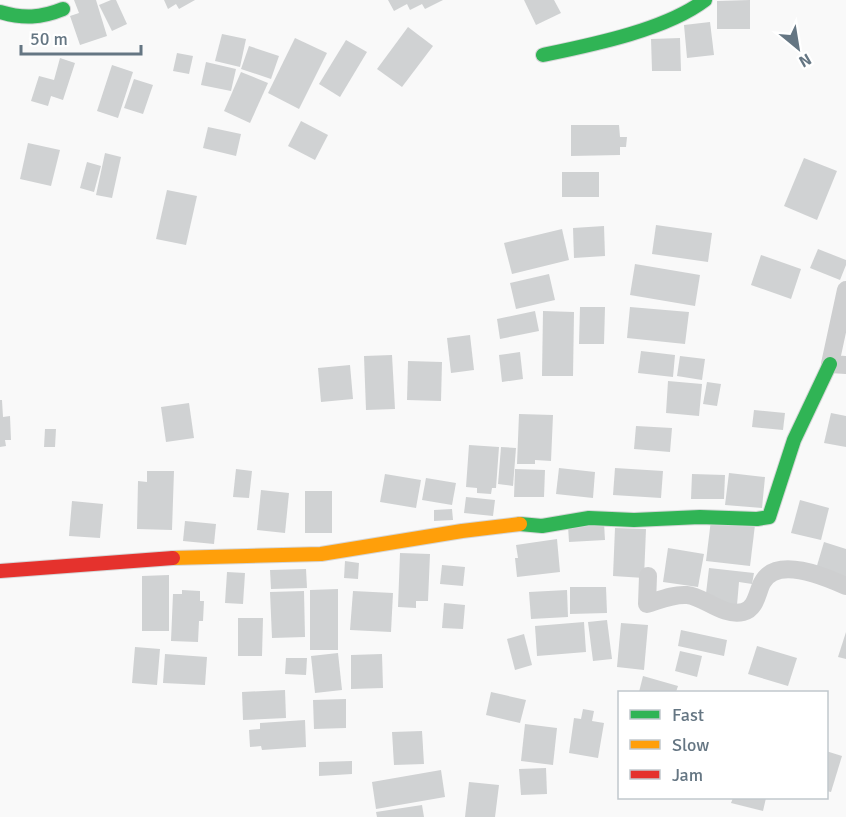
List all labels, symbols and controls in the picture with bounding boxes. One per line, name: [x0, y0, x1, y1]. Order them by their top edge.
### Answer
scale bar: [21, 18, 141, 56]
north arrow: [768, 18, 828, 78]
text: 50 m: [30, 28, 68, 50]
text: N: [795, 49, 815, 72]
legend: [618, 691, 828, 799]
text: Fast: [672, 704, 704, 726]
text: Slow: [672, 734, 709, 756]
text: Jam: [672, 764, 703, 786]

